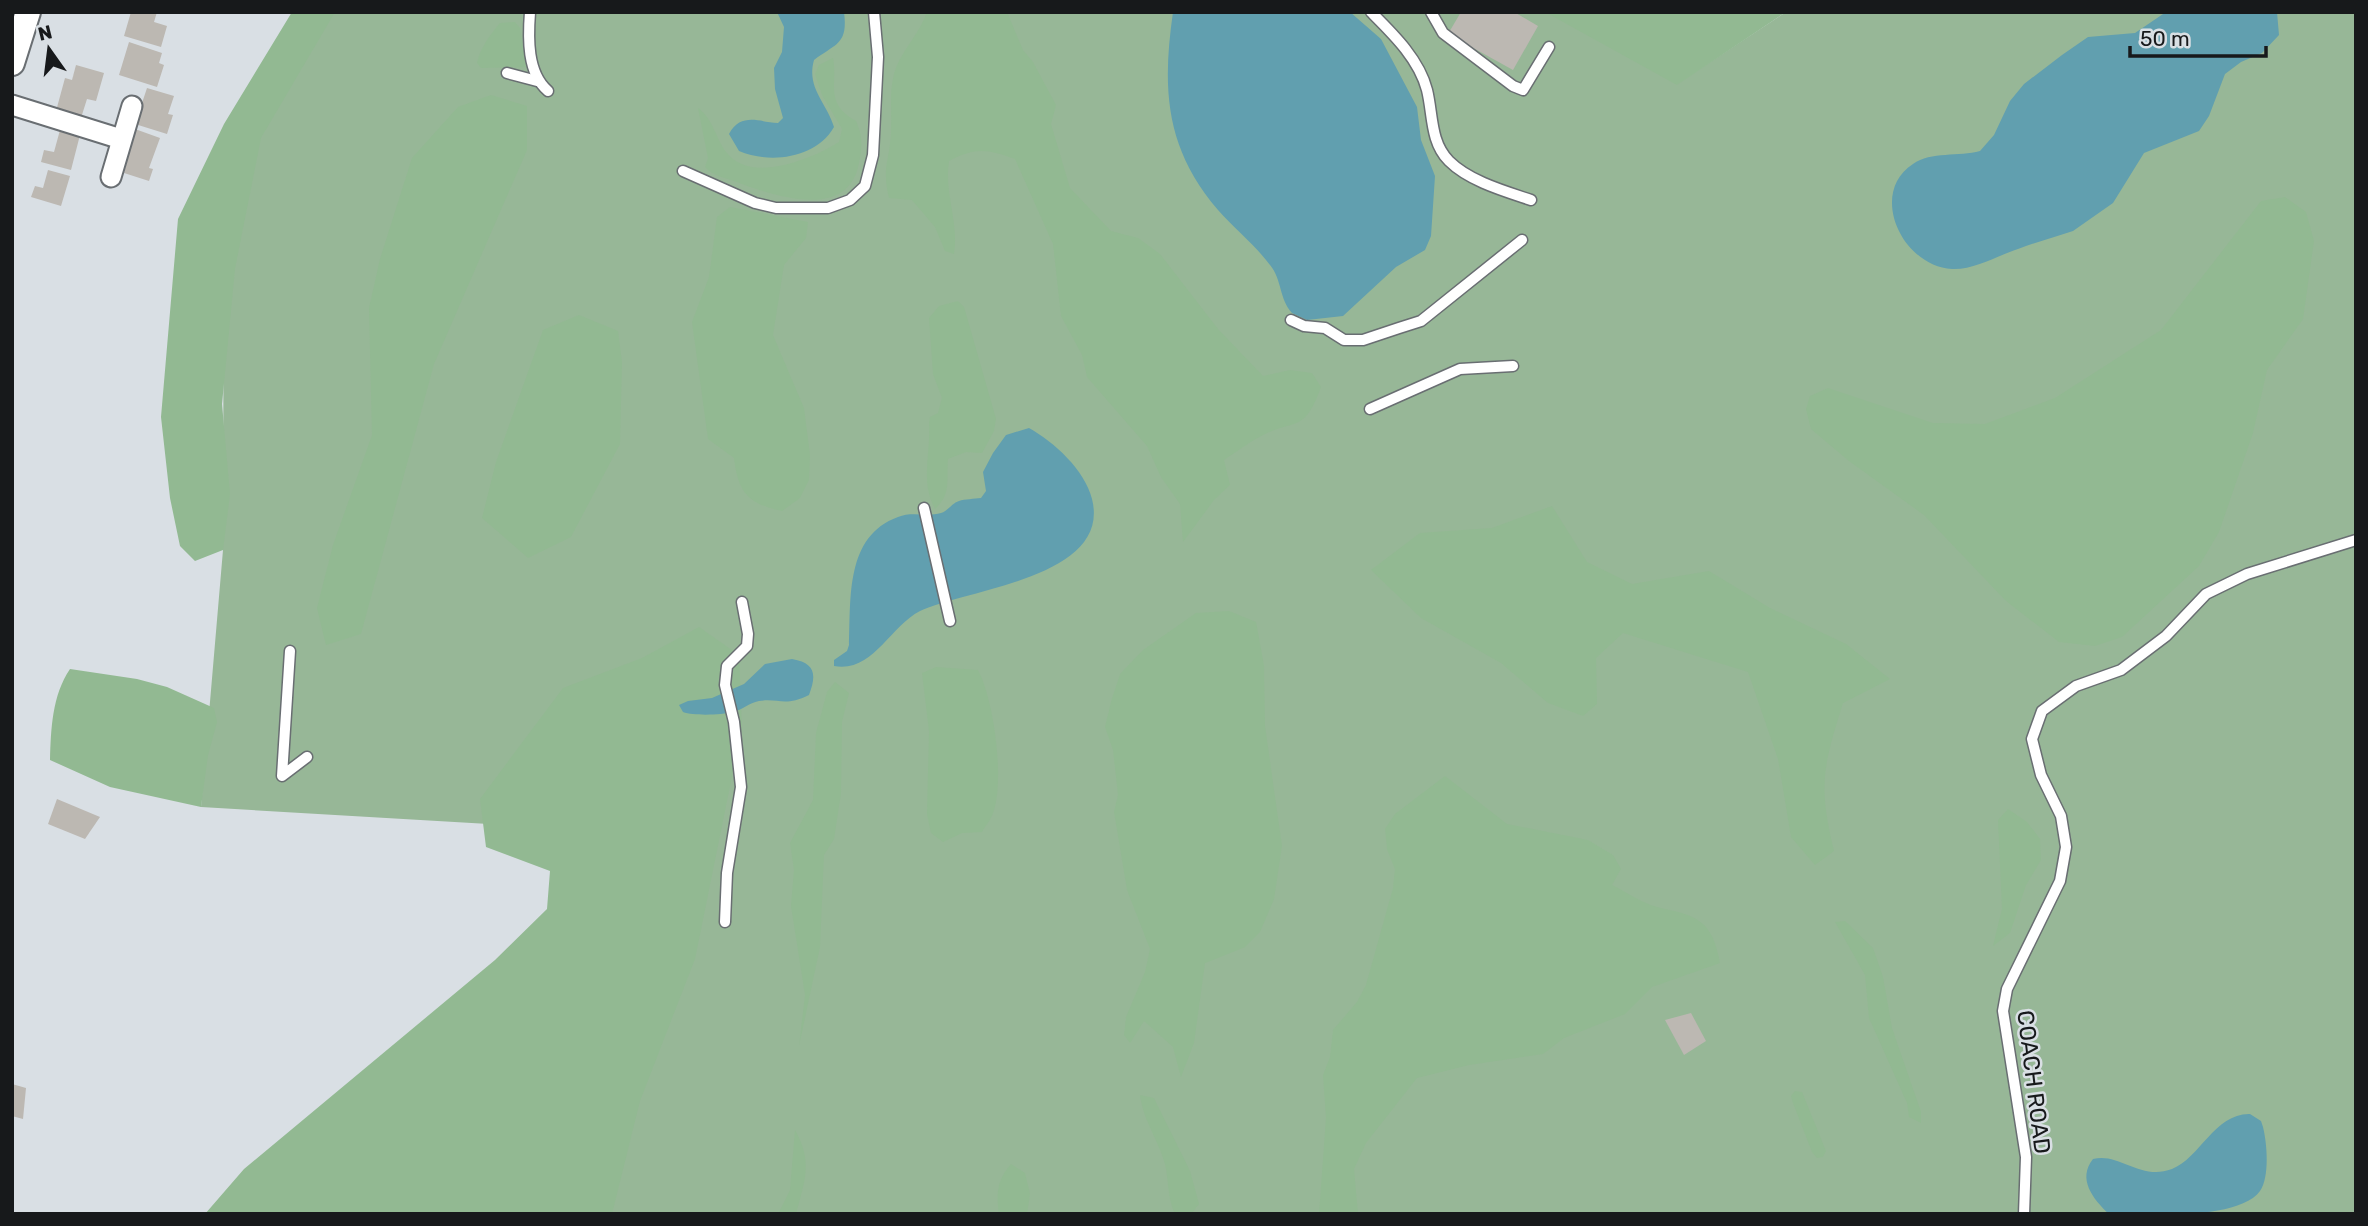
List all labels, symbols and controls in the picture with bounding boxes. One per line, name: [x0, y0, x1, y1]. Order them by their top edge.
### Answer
north arrow: [14, 14, 84, 84]
scale bar: [2130, 14, 2266, 58]
text: N: [36, 20, 54, 46]
text: 50 m: [2140, 26, 2190, 51]
street label: COACH ROAD: [2011, 1009, 2057, 1155]

